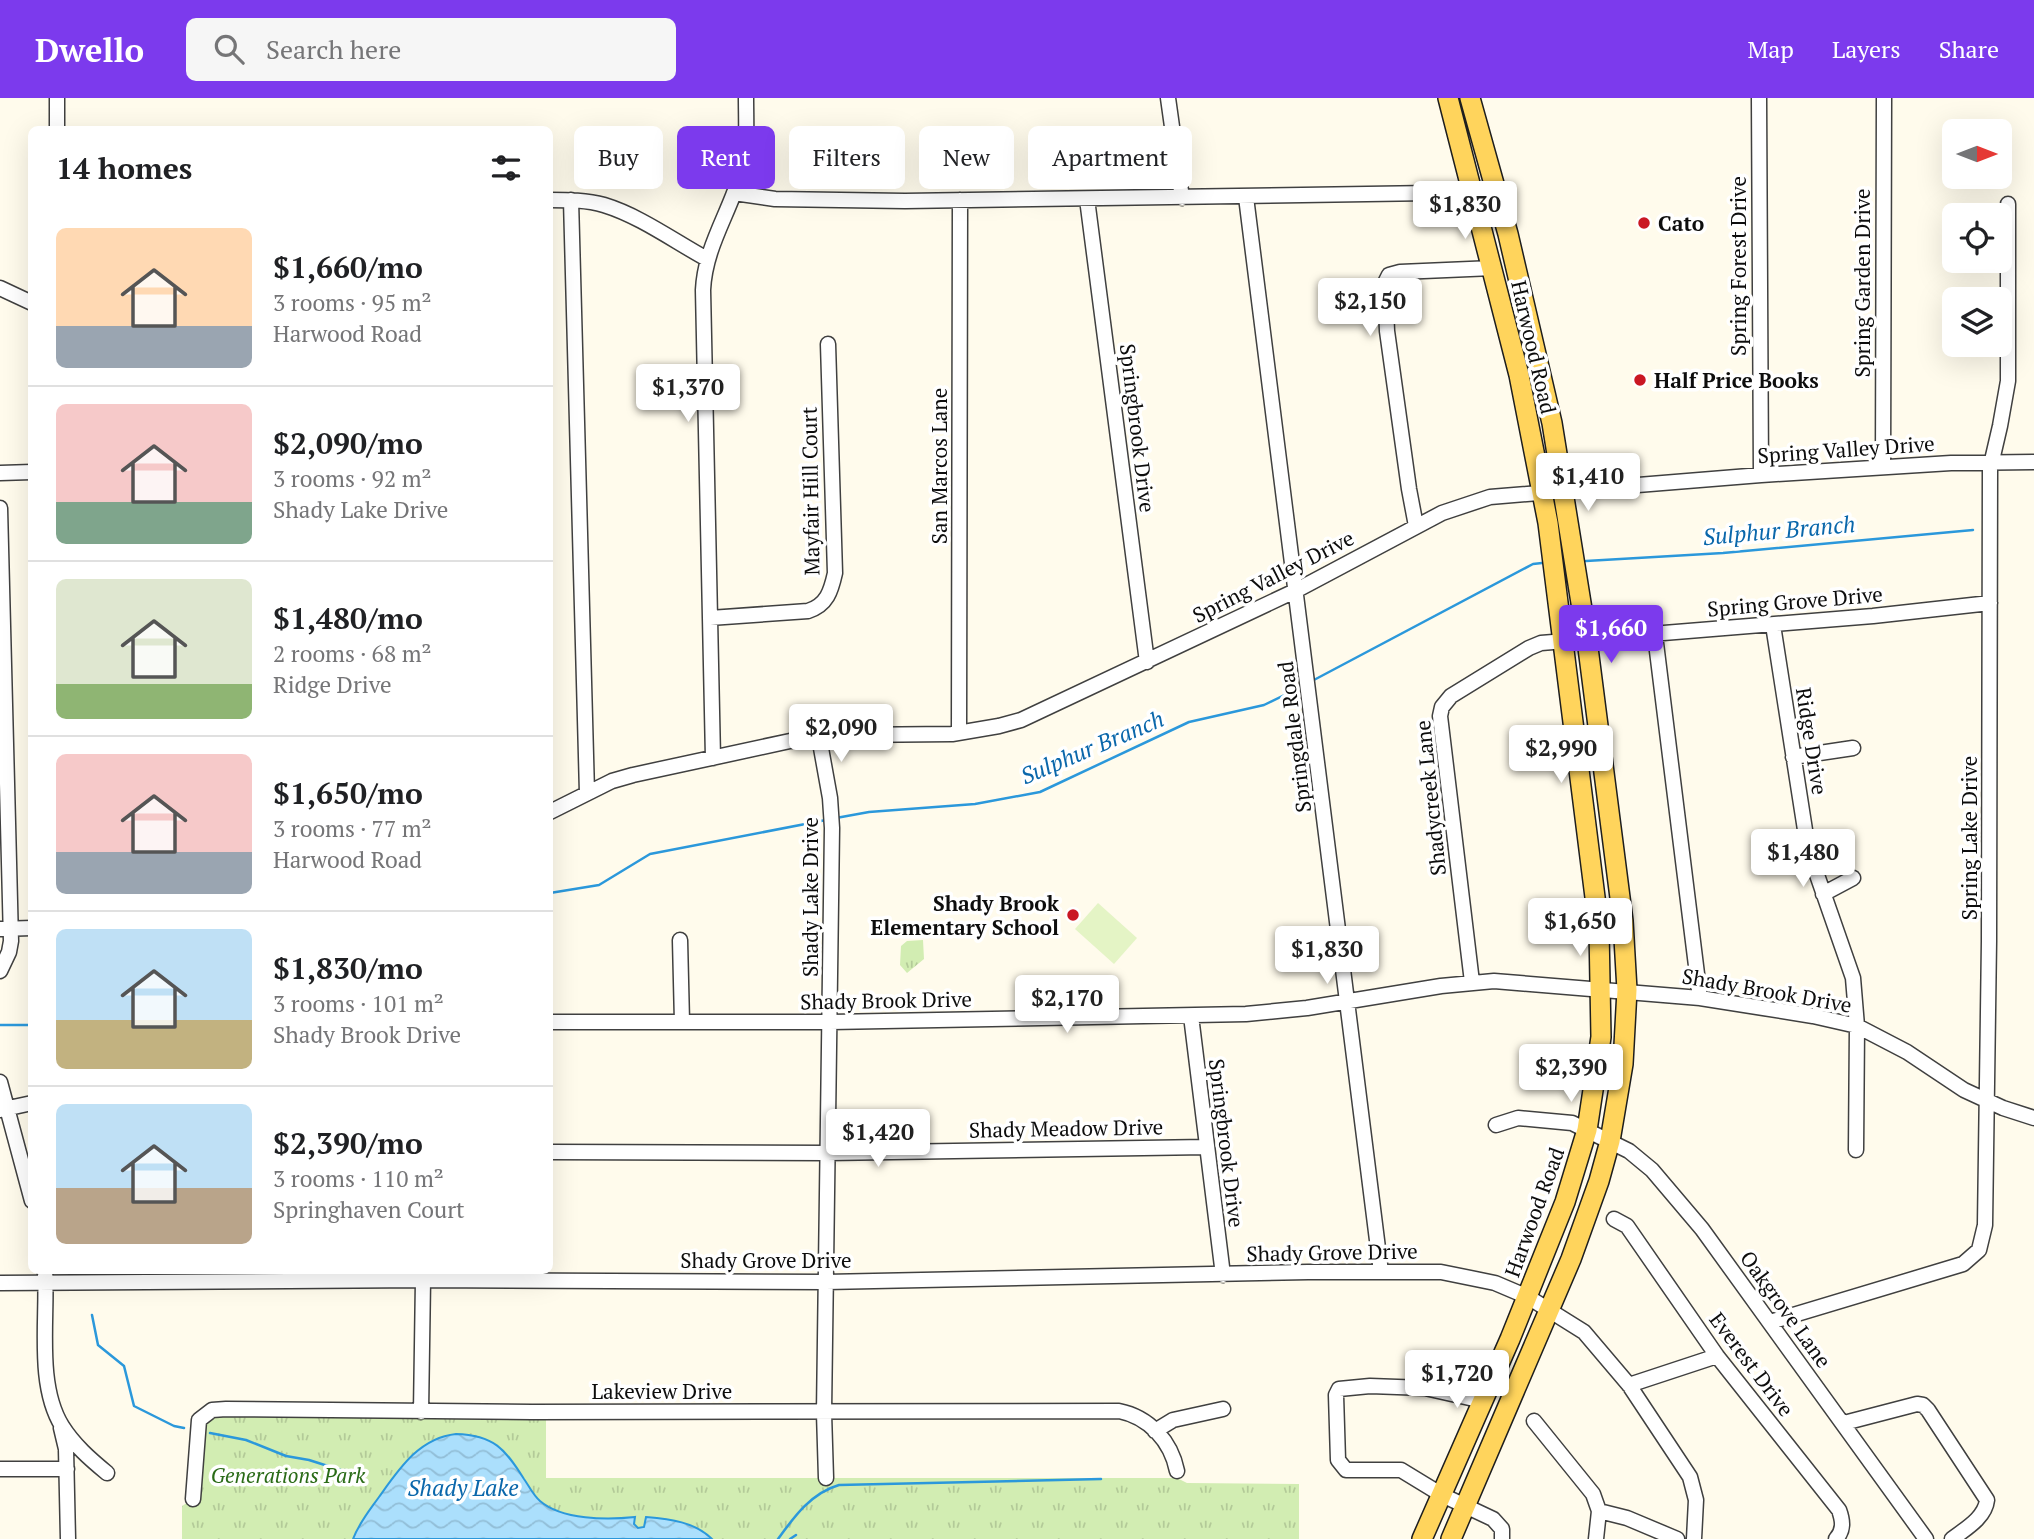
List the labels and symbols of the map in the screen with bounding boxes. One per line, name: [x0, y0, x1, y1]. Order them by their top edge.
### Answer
north arrow: [1942, 119, 2012, 189]
street label: Spring Forest Drive: [1724, 176, 1752, 356]
pin: $1,830: [1408, 181, 1522, 241]
street label: Spring Garden Drive: [1848, 188, 1876, 378]
place label: Cato: [1658, 209, 1704, 237]
marker: Cato: [1636, 215, 1652, 231]
pin: $2,150: [1313, 278, 1427, 338]
street label: Harwood Road: [1505, 278, 1563, 417]
street label: Springbrook Drive: [1114, 342, 1162, 514]
pin: $1,370: [631, 364, 745, 424]
place label: Half Price Books: [1654, 366, 1819, 394]
marker: Half Price Books: [1632, 372, 1648, 388]
street label: San Marcos Lane: [925, 388, 953, 544]
street label: Mayfair Hill Court: [795, 406, 825, 576]
street label: Spring Valley Drive: [1757, 429, 1935, 469]
pin: $1,410: [1531, 454, 1645, 513]
water label: Sulphur Branch: [1701, 508, 1857, 552]
street label: Spring Valley Drive: [1188, 523, 1358, 629]
street label: Spring Grove Drive: [1706, 579, 1884, 623]
pin: $1,660: [1554, 606, 1668, 665]
street label: Springdale Road: [1271, 659, 1317, 814]
street label: Ridge Drive: [1790, 685, 1834, 797]
water label: Sulphur Branch: [1016, 703, 1168, 791]
pin: $2,090: [784, 704, 898, 764]
street label: Shadycreek Lane: [1408, 719, 1452, 877]
pin: $2,990: [1504, 726, 1618, 785]
street label: Spring Lake Drive: [1955, 756, 1983, 920]
street label: Shady Lake Drive: [796, 817, 824, 977]
pin: $1,480: [1746, 830, 1860, 889]
place label: Shady Brook Elementary School: [871, 889, 1060, 941]
pin: $1,650: [1523, 898, 1637, 958]
marker: Shady Brook Elementary School: [1065, 907, 1081, 923]
pin: $1,830: [1270, 926, 1384, 986]
street label: Shady Brook Drive: [1680, 961, 1854, 1019]
pin: $2,170: [1010, 976, 1124, 1035]
street label: Shady Brook Drive: [800, 985, 972, 1015]
pin: $2,390: [1514, 1044, 1628, 1104]
street label: Springbrook Drive: [1203, 1057, 1251, 1229]
pin: $1,420: [821, 1110, 935, 1169]
street label: Shady Meadow Drive: [969, 1112, 1163, 1144]
street label: Harwood Road: [1498, 1143, 1571, 1281]
street label: Shady Grove Drive: [1246, 1237, 1418, 1267]
street label: Oakgrove Lane: [1734, 1245, 1838, 1373]
street label: Shady Grove Drive: [680, 1246, 852, 1274]
street label: Everest Drive: [1704, 1306, 1800, 1422]
pin: $1,720: [1400, 1350, 1514, 1410]
street label: Lakeview Drive: [592, 1377, 732, 1405]
park label: Generations Park: [211, 1461, 366, 1489]
water label: Shady Lake: [407, 1472, 519, 1503]

